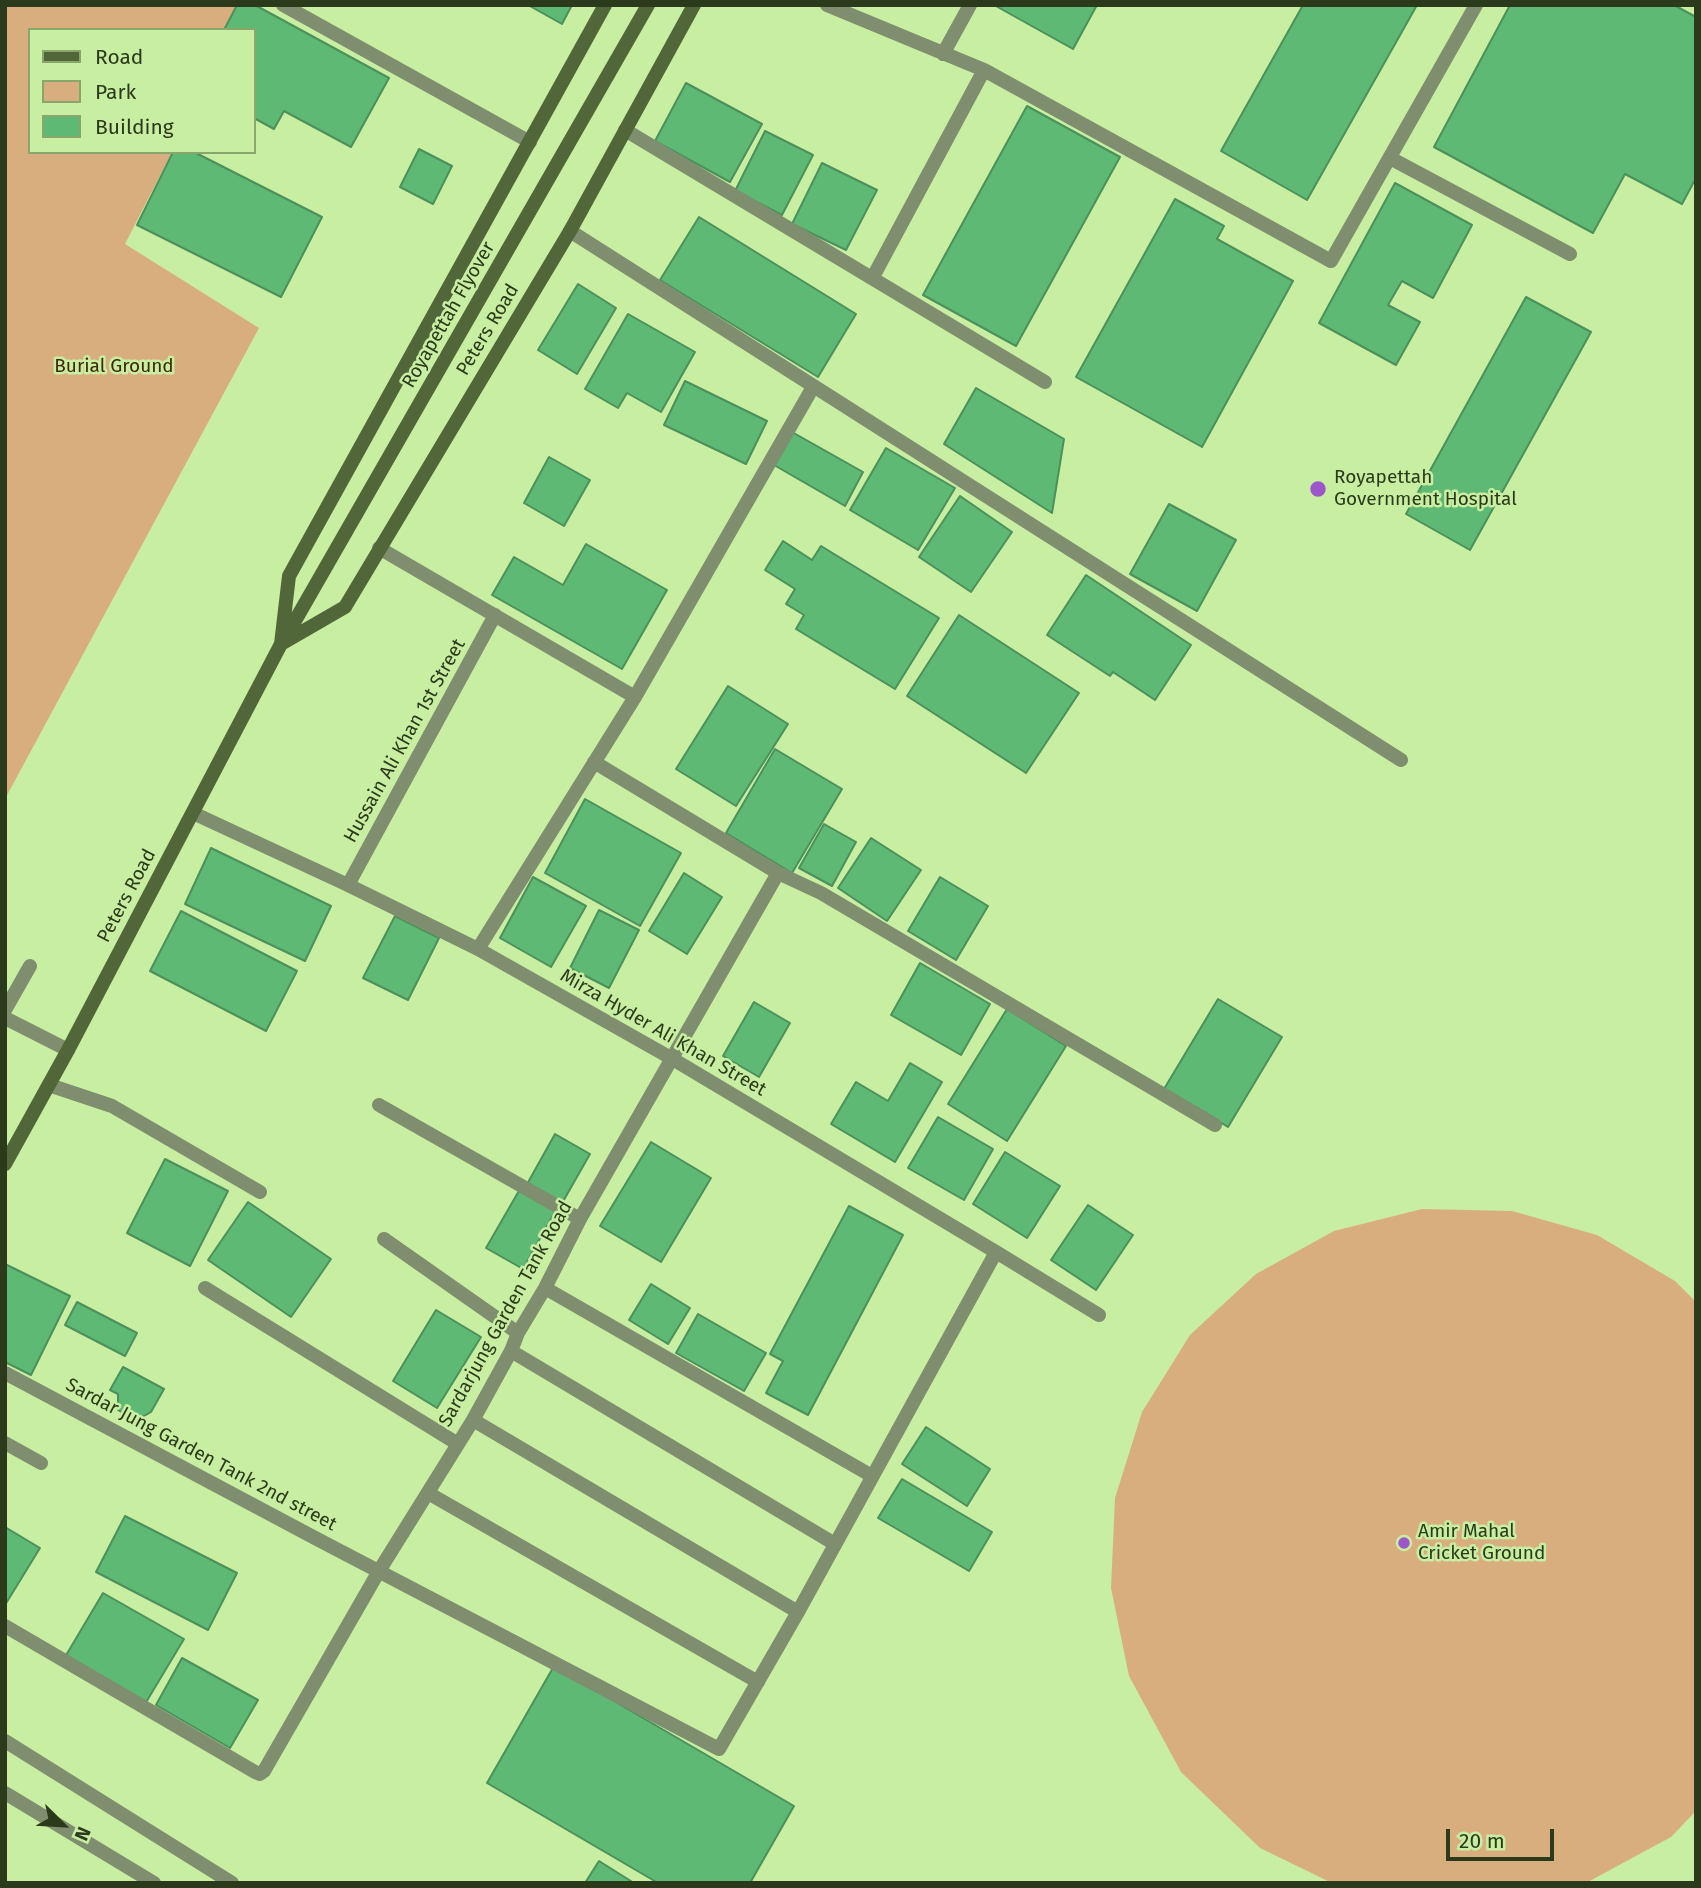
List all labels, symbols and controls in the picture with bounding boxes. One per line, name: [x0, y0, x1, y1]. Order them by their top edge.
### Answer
legend: [28, 28, 256, 154]
text: Road: [95, 44, 143, 70]
text: Park: [95, 79, 136, 105]
text: Building: [95, 114, 174, 140]
street label: Royapettah Flyover: [398, 238, 500, 392]
street label: Peters Road: [452, 280, 524, 380]
park label: Burial Ground: [54, 356, 174, 378]
place label: Royapettah Government Hospital: [1334, 467, 1517, 511]
marker: Royapettah Government Hospital: [1308, 479, 1328, 499]
street label: Hussain Ali Khan 1st Street: [339, 635, 471, 847]
street label: Peters Road: [93, 845, 161, 947]
street label: Mirza Hyder Ali Khan Street: [556, 965, 770, 1101]
street label: Sardarjung Garden Tank Road: [434, 1197, 578, 1431]
street label: Sardar Jung Garden Tank 2nd street: [62, 1374, 340, 1536]
place label: Amir Mahal Cricket Ground: [1418, 1521, 1545, 1565]
marker: Amir Mahal Cricket Ground: [1396, 1535, 1412, 1551]
north arrow: [28, 1790, 98, 1860]
scale bar: [1449, 1814, 1558, 1858]
text: N: [70, 1823, 96, 1844]
text: 20 m: [1459, 1828, 1505, 1854]

